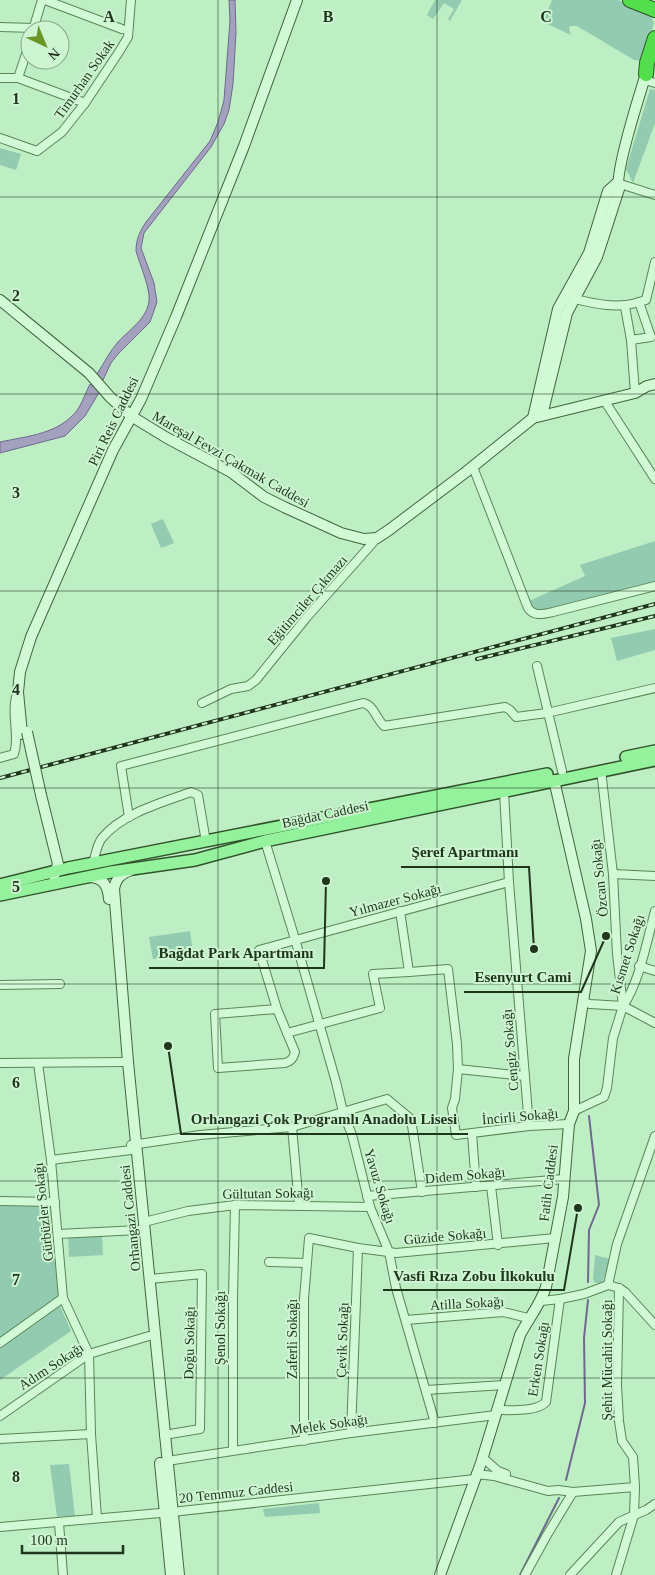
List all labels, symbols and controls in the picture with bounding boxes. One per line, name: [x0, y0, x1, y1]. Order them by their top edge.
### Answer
text: A: [103, 8, 115, 25]
text: B: [323, 8, 334, 25]
text: C: [540, 8, 552, 25]
north arrow: [20, 20, 70, 70]
street label: Timurhan Sokak: [52, 37, 117, 122]
text: N: [45, 45, 63, 63]
text: 1: [12, 90, 20, 107]
text: 2: [12, 287, 20, 304]
street label: Piri Reis Caddesi: [85, 374, 142, 468]
street label: Mareşal Fevzi Çakmak Caddesi: [150, 408, 312, 511]
text: 3: [12, 484, 20, 501]
street label: Eğitimciler Çıkmazı: [264, 552, 350, 648]
text: 4: [12, 681, 20, 698]
street label: Bağdat Caddesi: [280, 798, 370, 831]
callout: Şeref Apartmanı: [401, 837, 529, 867]
street label: Özcan Sokağı: [587, 838, 611, 918]
text: Şeref Apartmanı: [412, 844, 518, 860]
text: 5: [12, 878, 20, 895]
street label: Yılmazer Sokağı: [348, 881, 443, 920]
street label: Kısmet Sokağı: [608, 912, 647, 996]
callout: Bağdat Park Apartmanı: [149, 938, 324, 968]
text: Bağdat Park Apartmanı: [158, 945, 314, 961]
callout: Esenyurt Cami: [464, 962, 581, 992]
text: Esenyurt Cami: [474, 969, 572, 985]
street label: Cengiz Sokağı: [499, 1008, 522, 1091]
text: 6: [12, 1074, 20, 1091]
callout: Orhangazi Çok Programlı Anadolu Lisesi: [181, 1104, 468, 1134]
street label: İncirli Sokağı: [481, 1106, 559, 1127]
text: Orhangazi Çok Programlı Anadolu Lisesi: [191, 1111, 457, 1127]
street label: Fatih Caddesi: [536, 1144, 561, 1222]
street label: Yavuz Sokağı: [361, 1147, 398, 1226]
street label: Gürbüzler Sokağı: [31, 1162, 56, 1262]
street label: Orhangazi Caddesi: [117, 1164, 144, 1272]
street label: Didem Sokağı: [424, 1165, 506, 1186]
street label: Gültutan Sokağı: [222, 1185, 314, 1202]
street label: Güzide Sokağı: [403, 1225, 487, 1248]
callout: Vasfi Rıza Zobu İlkokulu: [383, 1260, 564, 1290]
text: Vasfi Rıza Zobu İlkokulu: [393, 1268, 555, 1284]
text: 7: [12, 1271, 20, 1288]
street label: Şenol Sokağı: [213, 1291, 228, 1365]
street label: Atilla Sokağı: [430, 1294, 505, 1313]
street label: Zaferli Sokağı: [285, 1299, 300, 1379]
street label: Şehit Mücahit Sokağı: [600, 1299, 615, 1421]
street label: Çevik Sokağı: [334, 1302, 351, 1378]
street label: Doğu Sokağı: [181, 1306, 198, 1380]
street label: Erken Sokağı: [525, 1320, 552, 1398]
street label: Adım Sokağı: [16, 1340, 87, 1393]
street label: Melek Sokağı: [289, 1412, 369, 1437]
text: 8: [12, 1468, 20, 1485]
street label: 20 Temmuz Caddesi: [178, 1479, 294, 1506]
scale bar: [22, 1522, 124, 1554]
text: 100 m: [30, 1532, 68, 1548]

